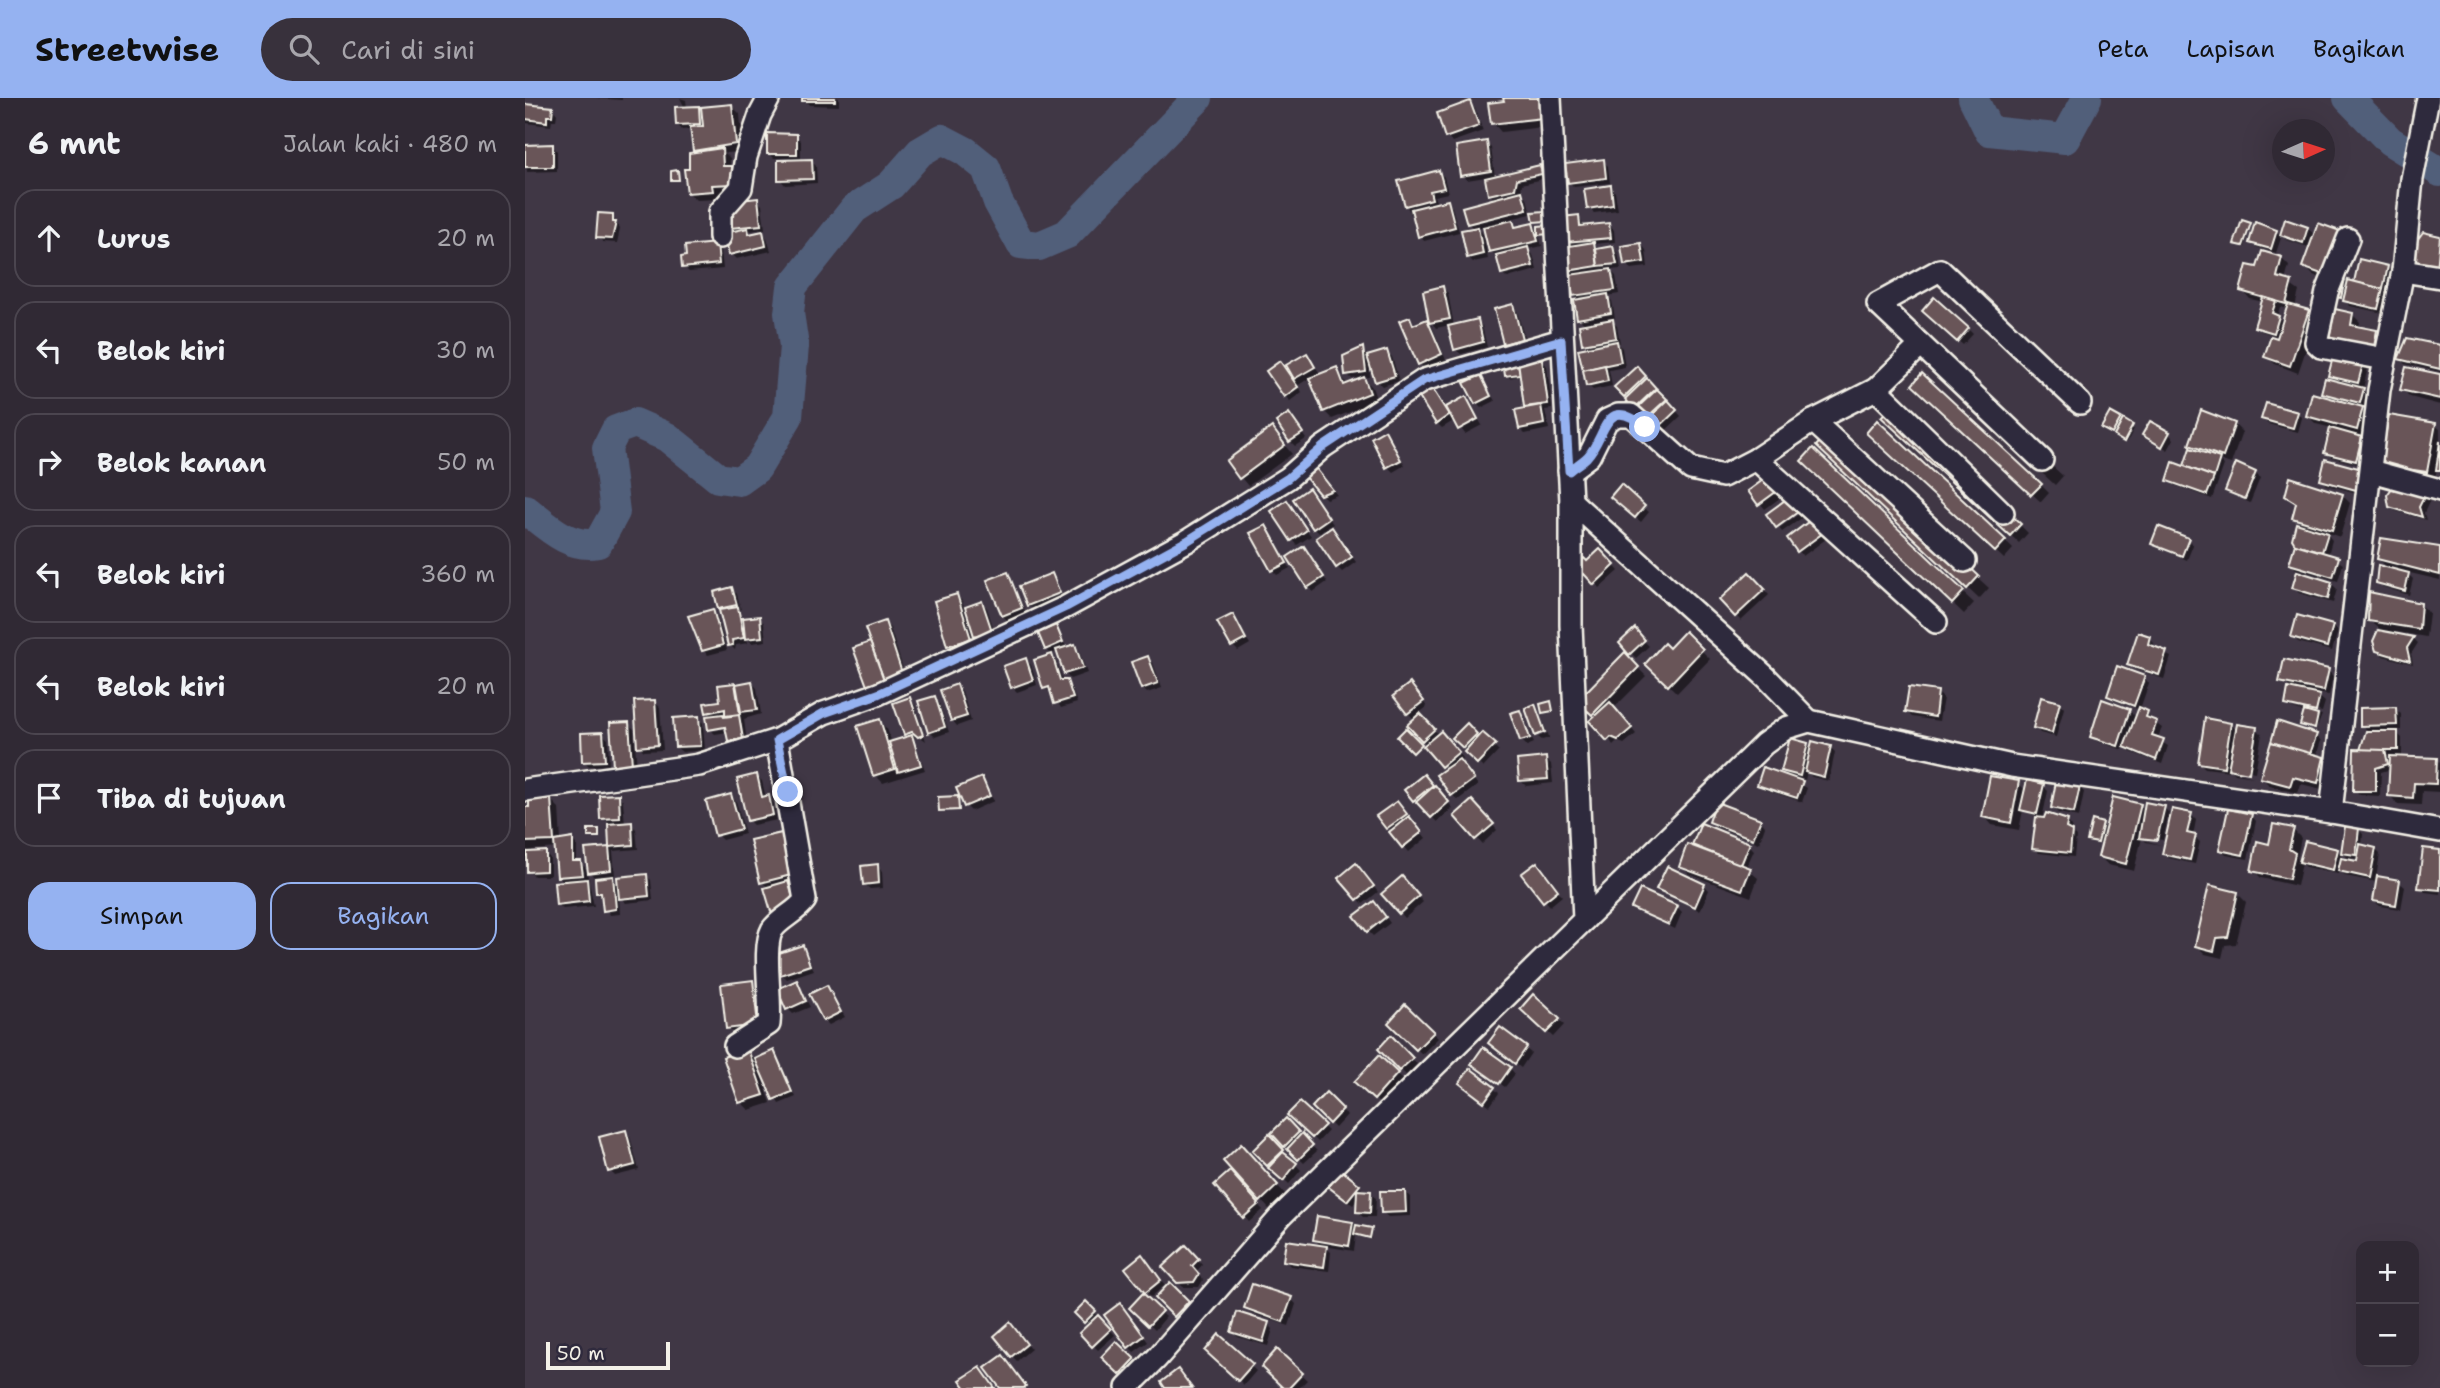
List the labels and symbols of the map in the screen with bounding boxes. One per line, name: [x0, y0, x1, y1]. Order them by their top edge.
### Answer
north arrow: [2272, 119, 2335, 182]
route start: [1629, 411, 1660, 442]
route end: [772, 776, 803, 807]
scale bar: [546, 1339, 670, 1371]

